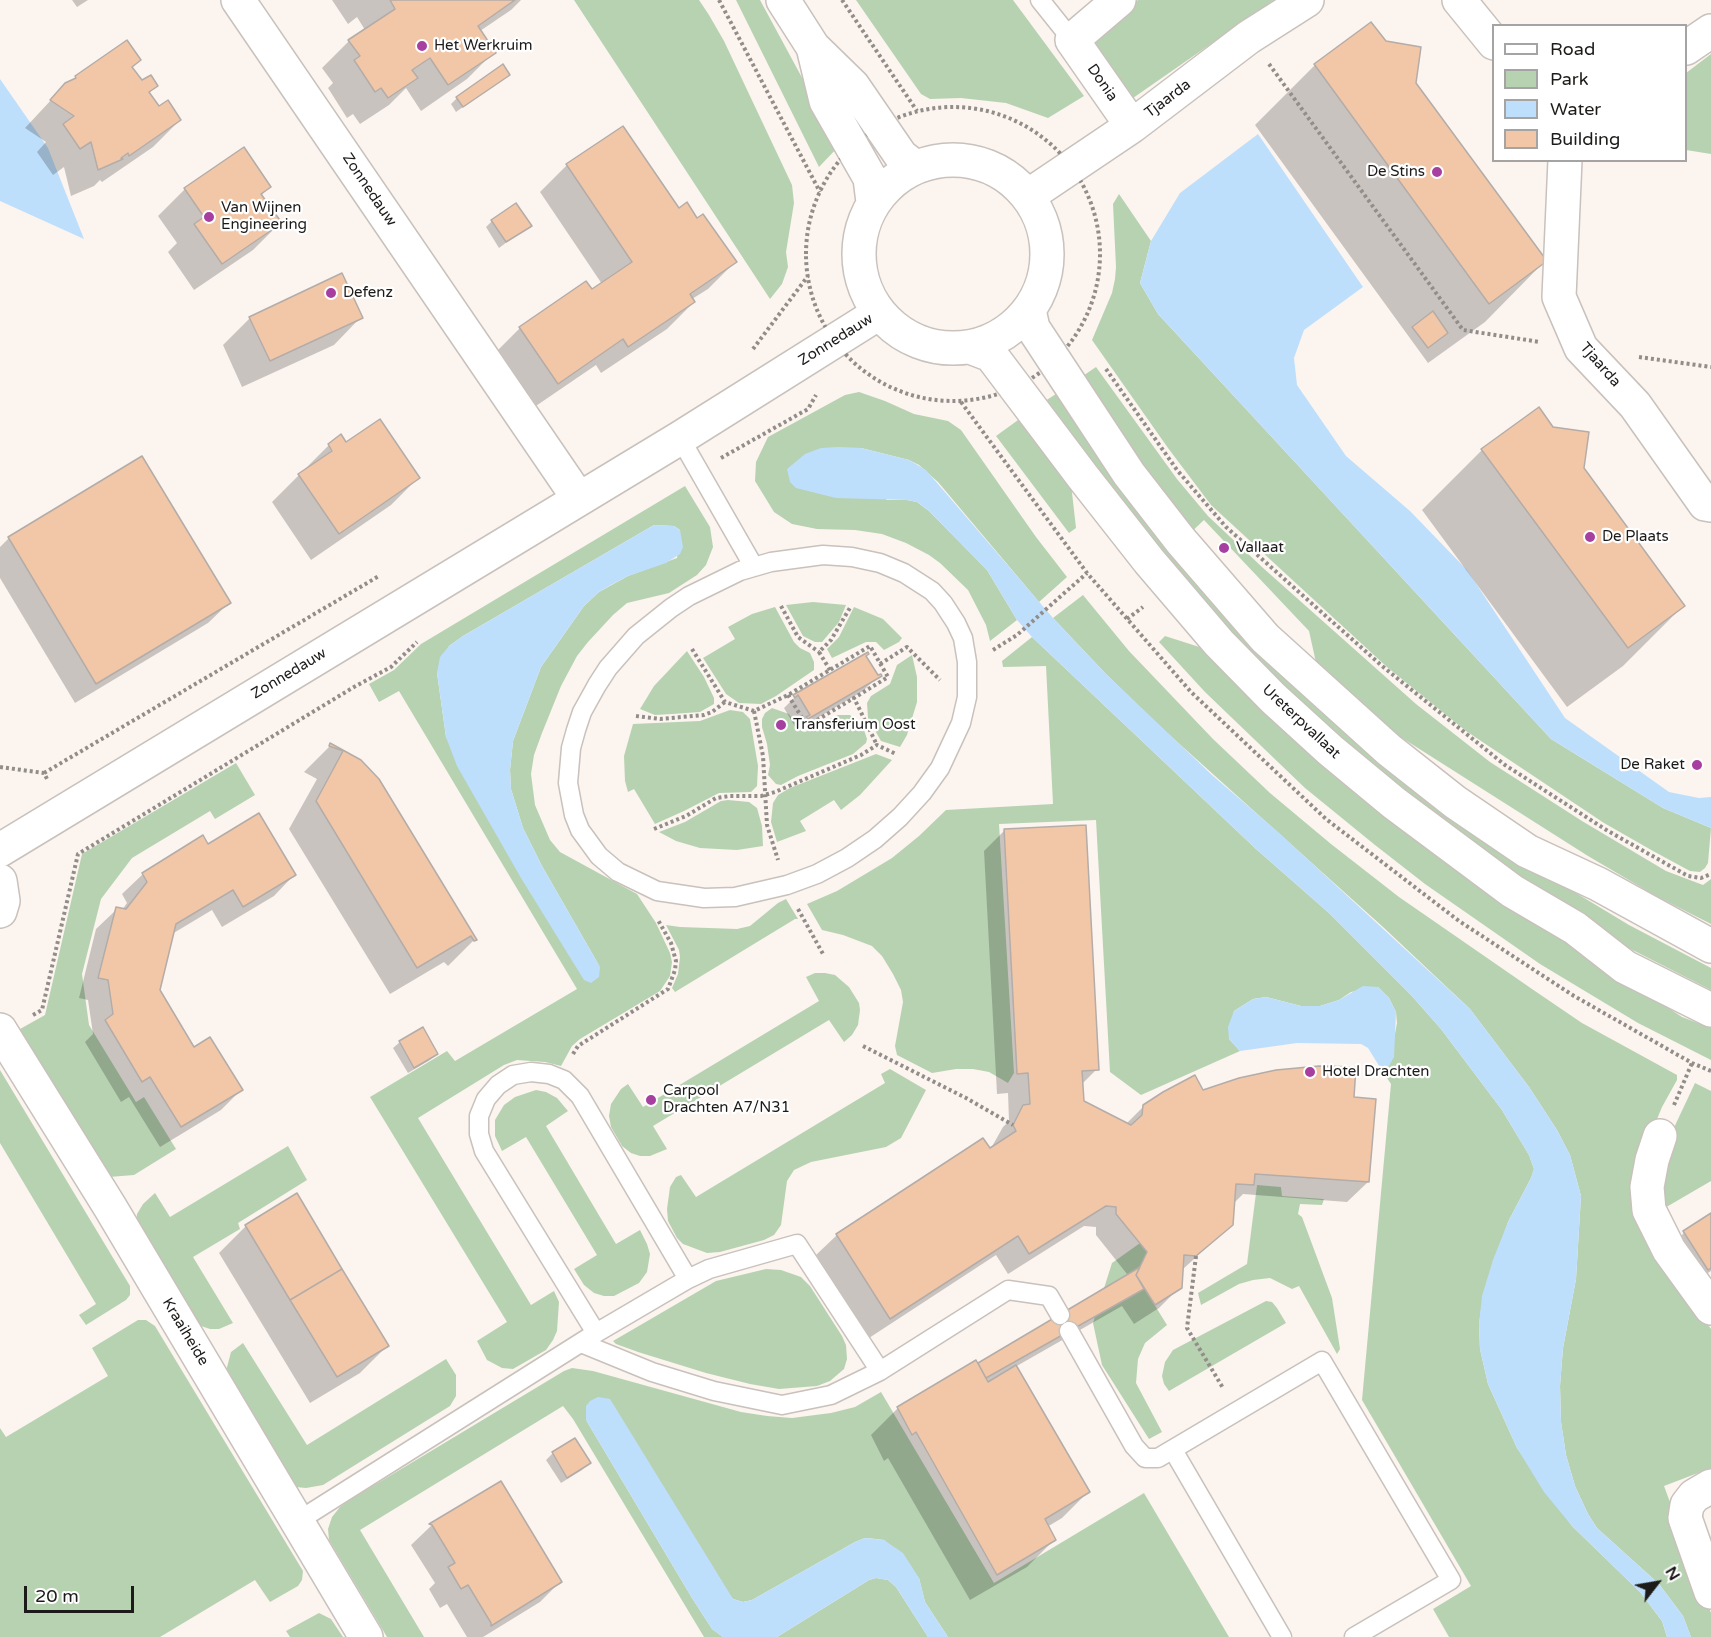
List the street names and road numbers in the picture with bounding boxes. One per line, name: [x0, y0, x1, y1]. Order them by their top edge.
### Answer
street label: Donia: [1083, 61, 1121, 105]
street label: Tjaarda: [1141, 76, 1195, 122]
street label: Zonnedauw: [338, 150, 400, 230]
street label: Zonnedauw: [795, 310, 877, 370]
street label: Tjaarda: [1576, 339, 1624, 391]
street label: Zonnedauw: [248, 645, 330, 703]
street label: Ureterpvallaat: [1258, 681, 1344, 763]
street label: Kraaiheide: [158, 1295, 212, 1369]

